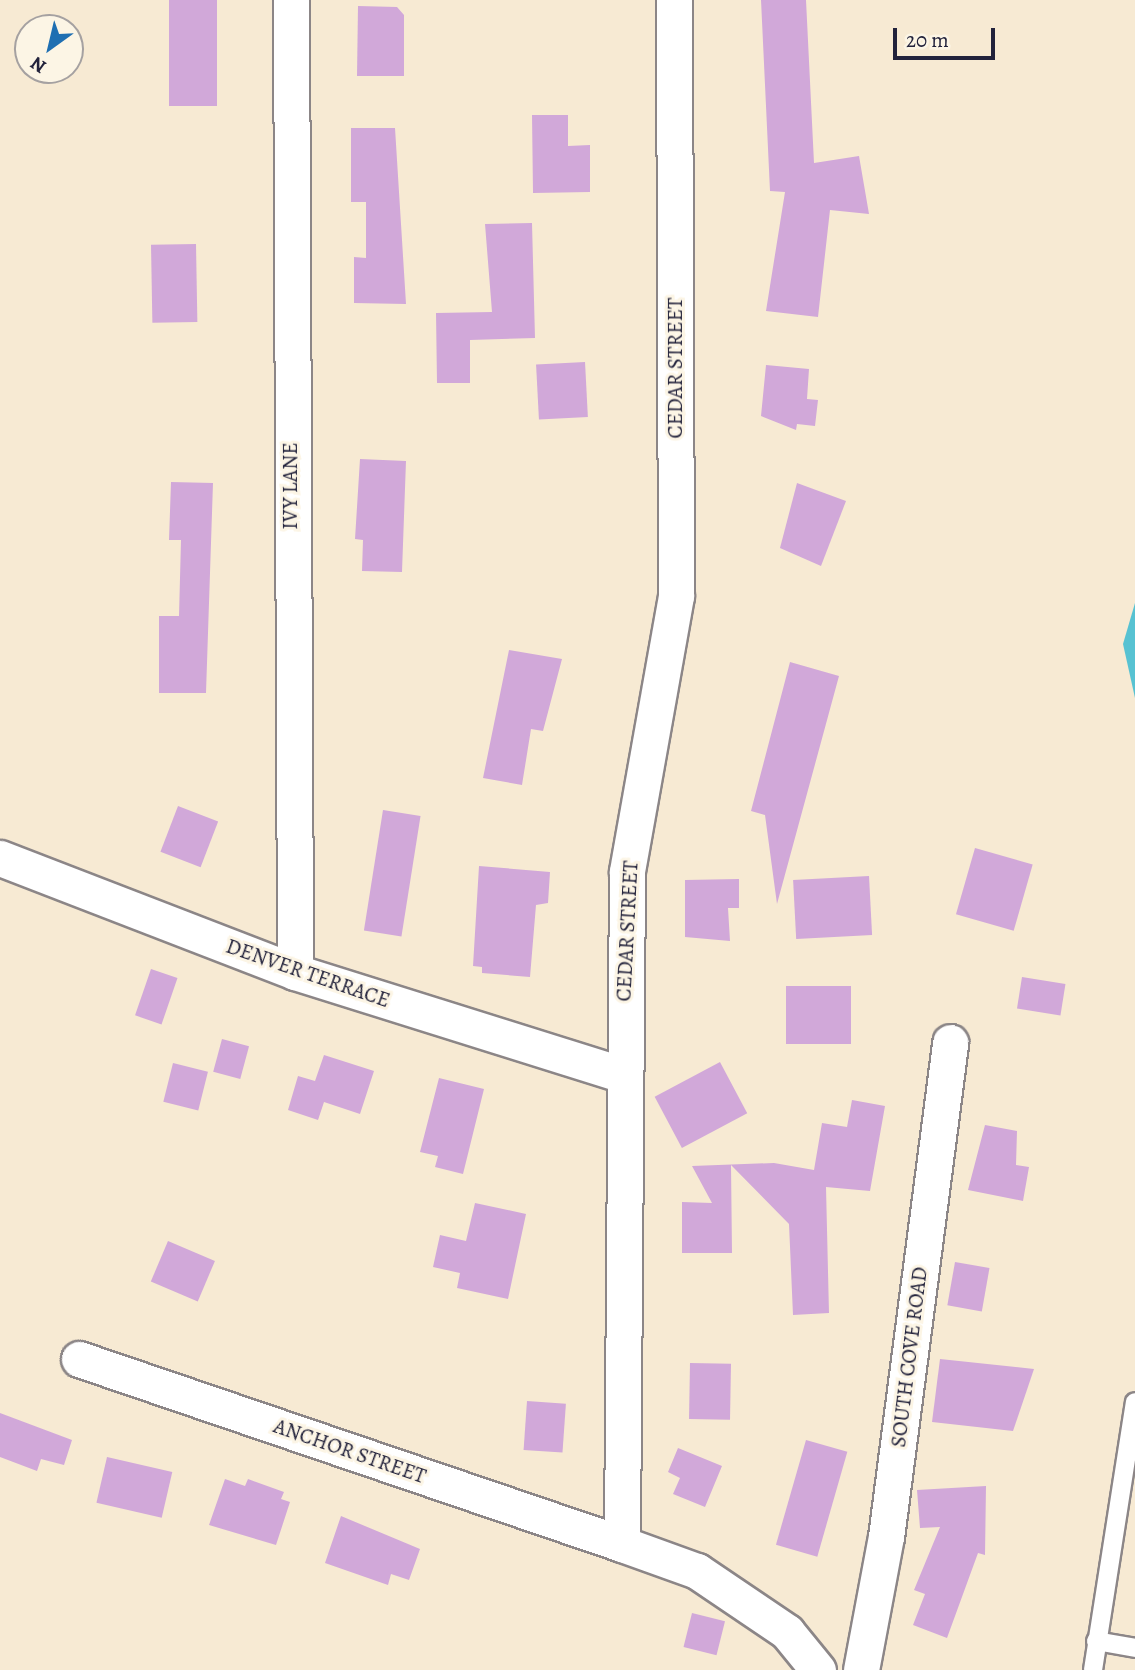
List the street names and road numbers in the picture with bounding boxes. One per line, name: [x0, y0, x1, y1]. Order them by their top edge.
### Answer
street label: CEDAR STREET: [662, 297, 688, 439]
street label: IVY LANE: [277, 442, 303, 530]
street label: CEDAR STREET: [611, 860, 643, 1002]
street label: DENVER TERRACE: [223, 933, 393, 1013]
street label: SOUTH COVE ROAD: [885, 1265, 933, 1449]
street label: ANCHOR STREET: [270, 1413, 430, 1489]

